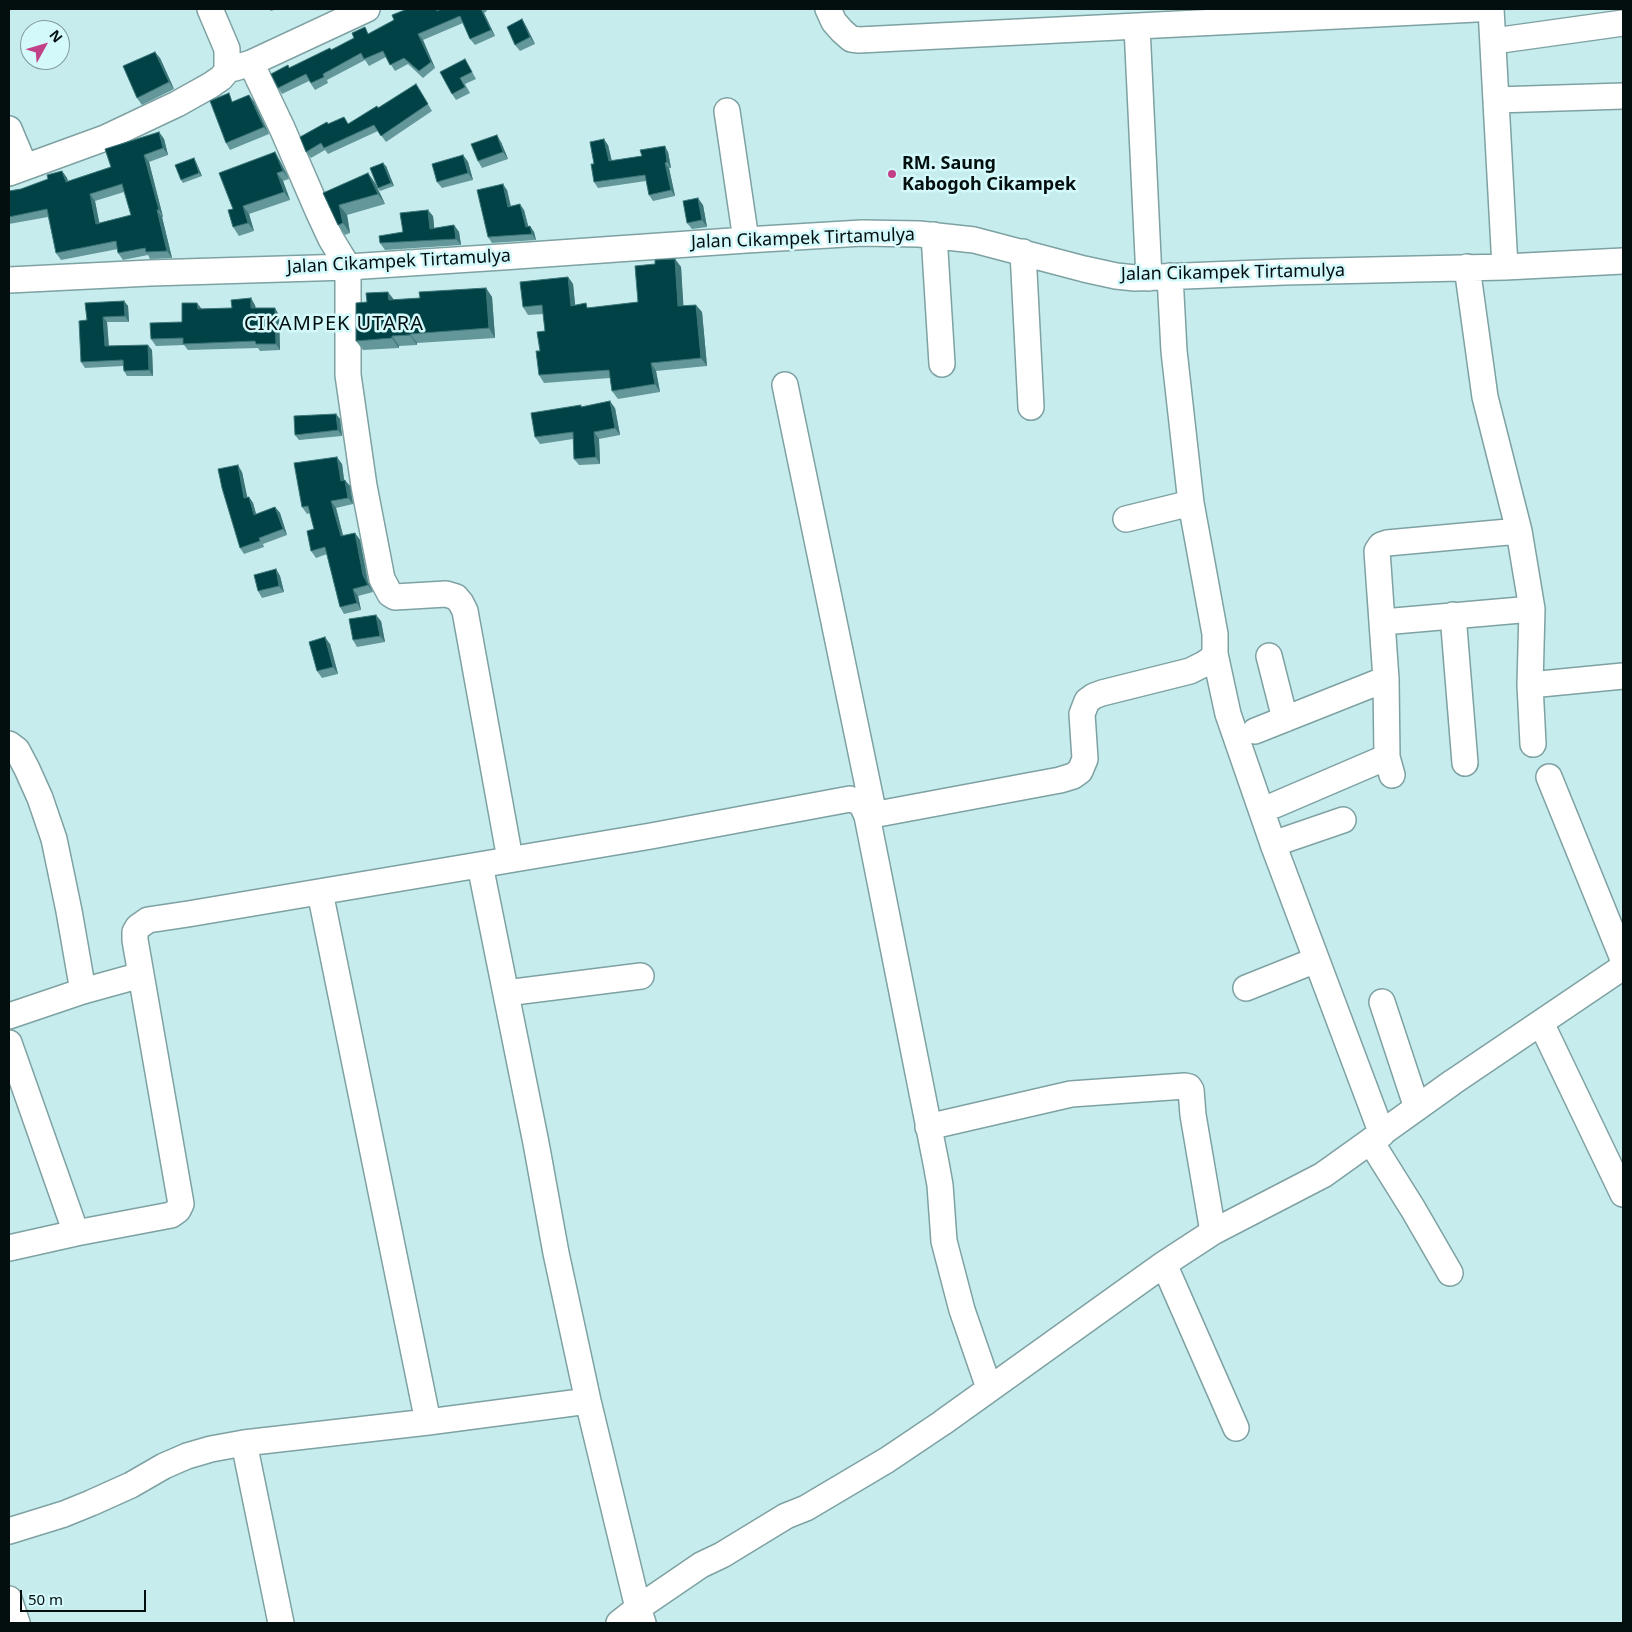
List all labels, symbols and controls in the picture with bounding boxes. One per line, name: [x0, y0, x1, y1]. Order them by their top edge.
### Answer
north arrow: [20, 20, 70, 70]
text: N: [45, 25, 67, 46]
place label: RM. Saung Kabogoh Cikampek: [902, 153, 1076, 195]
marker: RM. Saung Kabogoh Cikampek: [886, 168, 898, 180]
street label: Jalan Cikampek Tirtamulya: [691, 224, 915, 254]
street label: Jalan Cikampek Tirtamulya: [286, 245, 512, 279]
street label: Jalan Cikampek Tirtamulya: [1121, 260, 1345, 286]
district label: CIKAMPEK UTARA: [242, 312, 426, 336]
scale bar: [22, 1580, 149, 1612]
text: 50 m: [28, 1589, 63, 1609]

